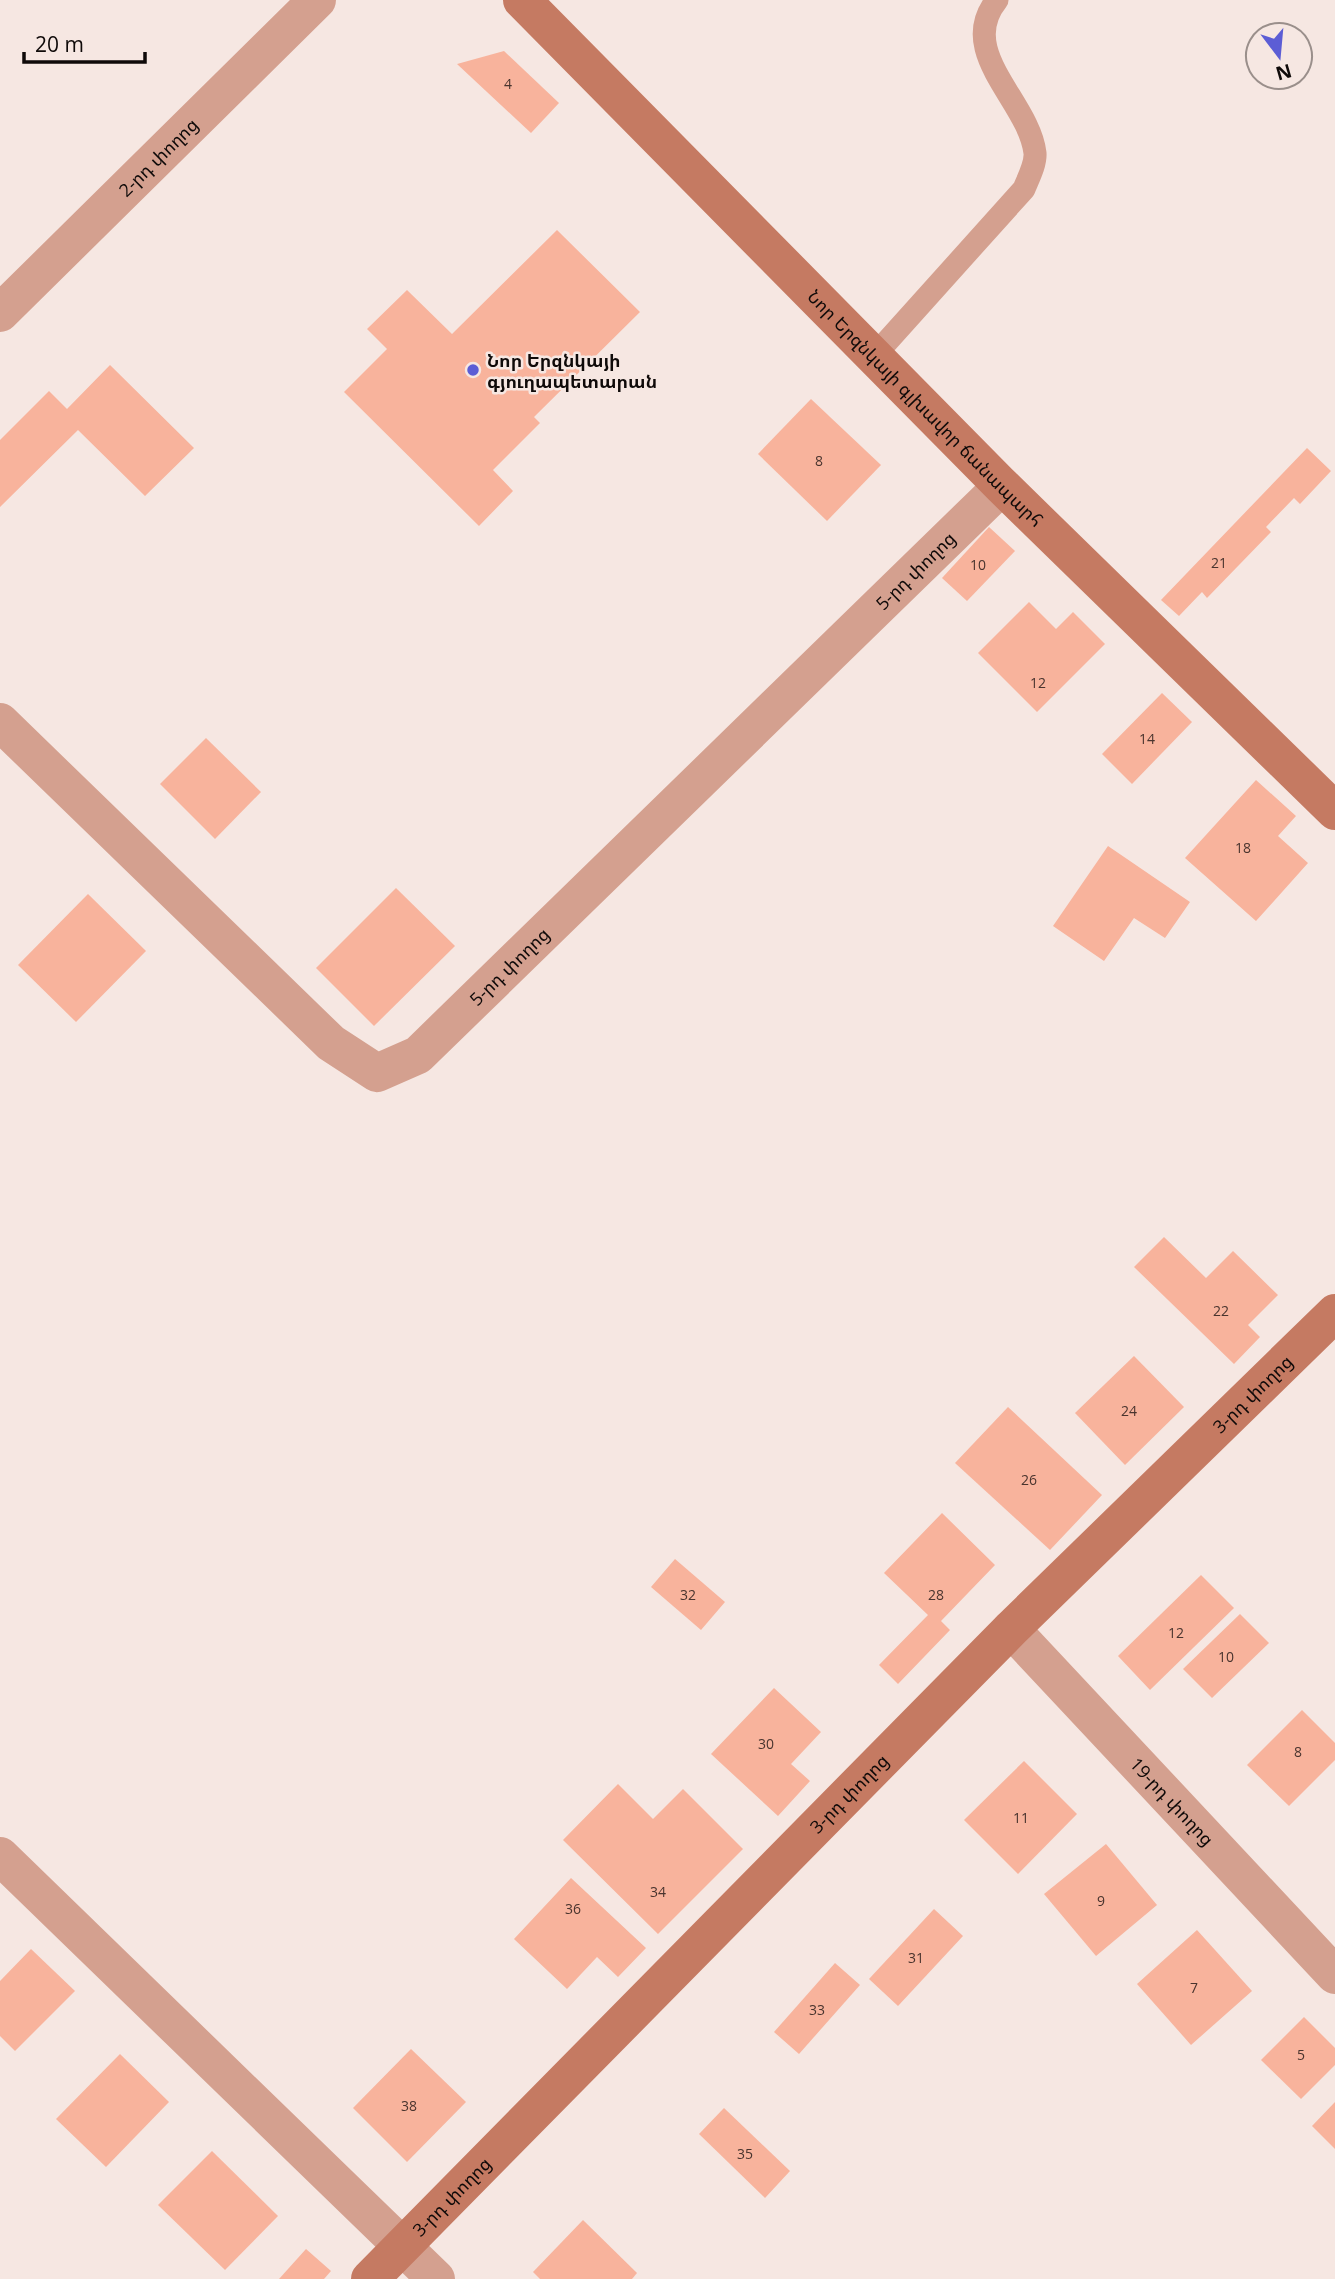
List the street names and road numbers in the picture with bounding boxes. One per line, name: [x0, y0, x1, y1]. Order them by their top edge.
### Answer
street label: 2-րդ փողոց: [113, 112, 203, 202]
street label: Նոր Երզնկայի գլխավոր ճանապարհ: [803, 284, 1048, 532]
street label: 5-րդ փողոց: [870, 526, 960, 615]
street label: 5-րդ փողոց: [464, 922, 554, 1011]
street label: 3-րդ փողոց: [1207, 1349, 1297, 1438]
street label: 3-րդ փողոց: [804, 1748, 893, 1838]
street label: 19-րդ փողոց: [1125, 1752, 1220, 1851]
street label: 3-րդ փողոց: [407, 2151, 496, 2241]

